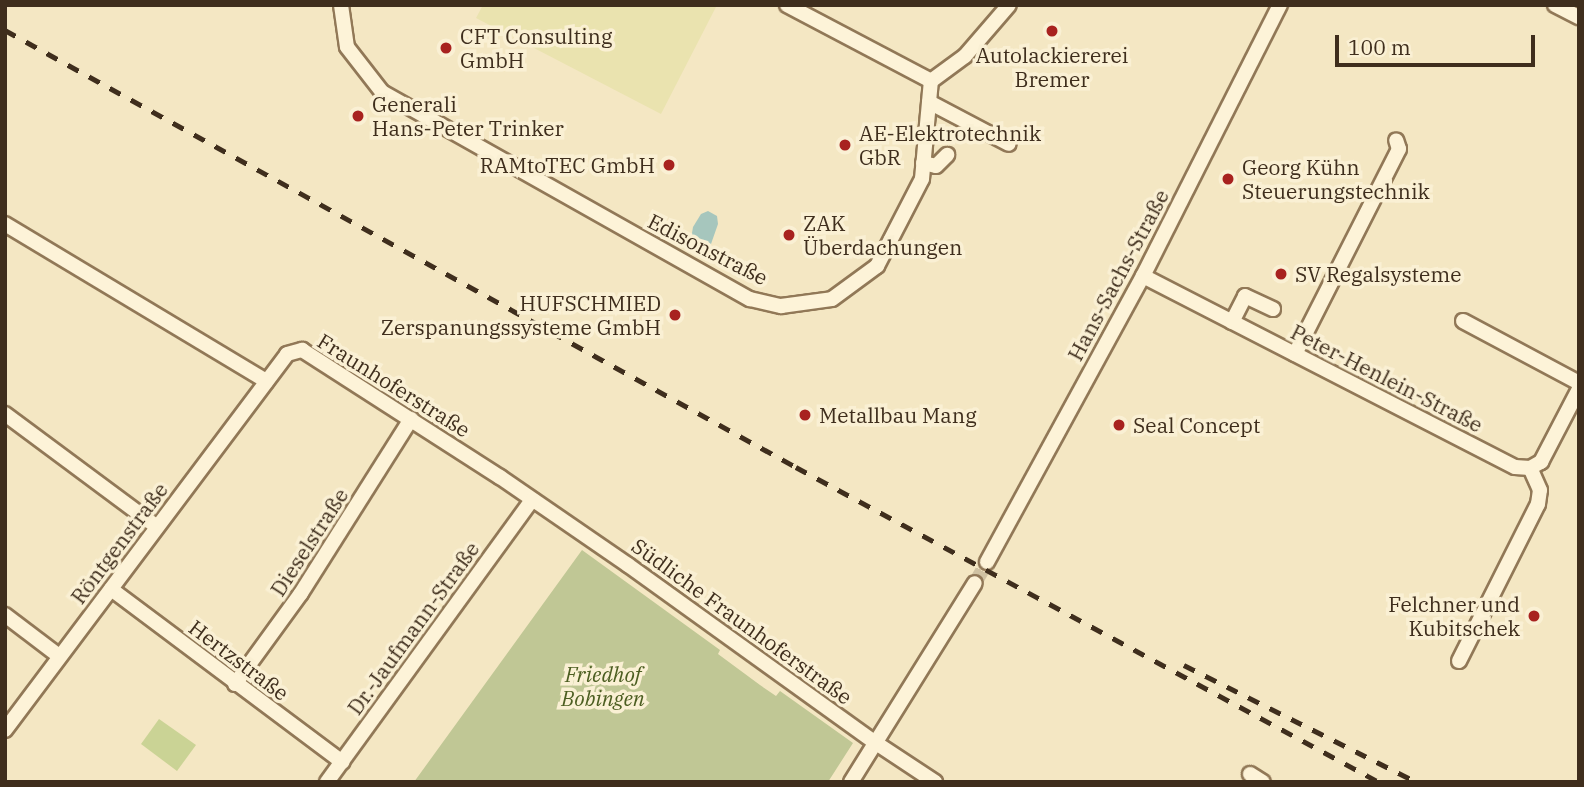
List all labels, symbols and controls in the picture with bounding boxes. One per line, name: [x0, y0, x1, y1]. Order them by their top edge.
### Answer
scale bar: [1339, 21, 1538, 65]
place label: CFT Consulting GmbH: [460, 23, 612, 73]
marker: Autolackiererei Bremer: [1044, 23, 1060, 39]
text: 100 m: [1348, 33, 1411, 61]
marker: CFT Consulting GmbH: [438, 40, 454, 56]
place label: Autolackiererei Bremer: [976, 42, 1128, 92]
place label: Generali Hans-Peter Trinker: [372, 91, 564, 141]
marker: Generali Hans-Peter Trinker: [350, 108, 366, 124]
place label: AE-Elektrotechnik GbR: [859, 120, 1041, 170]
marker: AE-Elektrotechnik GbR: [837, 137, 853, 153]
place label: RAMtoTEC GmbH: [480, 152, 655, 178]
place label: Georg Kühn Steuerungstechnik: [1242, 154, 1430, 204]
marker: RAMtoTEC GmbH: [661, 157, 677, 173]
marker: Georg Kühn Steuerungstechnik: [1220, 171, 1236, 187]
street label: Hans-Sachs-Straße: [1062, 185, 1174, 365]
street label: Edisonstraße: [644, 208, 772, 290]
place label: ZAK Überdachungen: [803, 210, 962, 260]
marker: ZAK Überdachungen: [781, 227, 797, 243]
place label: SV Regalsysteme: [1295, 261, 1461, 287]
marker: SV Regalsysteme: [1273, 266, 1289, 282]
place label: HUFSCHMIED Zerspanungssysteme GmbH: [381, 290, 661, 340]
marker: HUFSCHMIED Zerspanungssysteme GmbH: [667, 307, 683, 323]
street label: Peter-Henlein-Straße: [1287, 319, 1487, 437]
street label: Fraunhoferstraße: [313, 328, 475, 442]
place label: Metallbau Mang: [819, 402, 977, 428]
marker: Metallbau Mang: [797, 407, 813, 423]
place label: Seal Concept: [1133, 412, 1260, 438]
marker: Seal Concept: [1111, 417, 1127, 433]
street label: Röntgenstraße: [65, 477, 173, 609]
street label: Dieselstraße: [265, 483, 353, 601]
street label: Südliche Fraunhoferstraße: [627, 533, 857, 709]
street label: Dr.-Jaufmann-Straße: [342, 537, 484, 719]
place label: Felchner und Kubitschek: [1388, 591, 1520, 641]
marker: Felchner und Kubitschek: [1526, 608, 1542, 624]
street label: Hertzstraße: [184, 614, 294, 706]
park label: Friedhof Bobingen: [561, 661, 645, 711]

